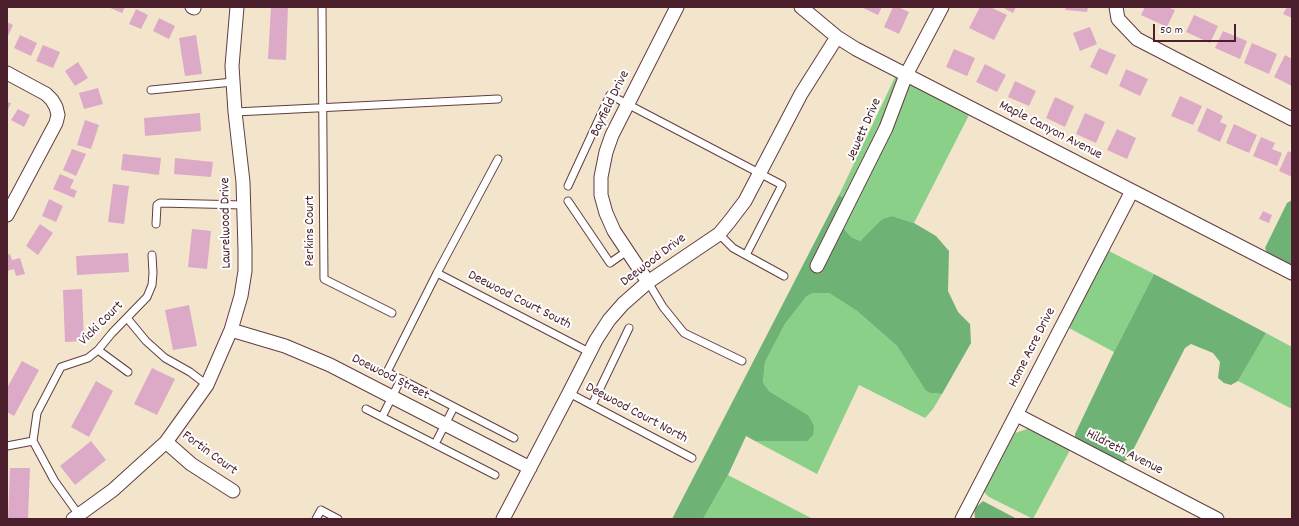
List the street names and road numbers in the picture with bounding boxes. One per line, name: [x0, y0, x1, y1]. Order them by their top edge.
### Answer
street label: Bayfield Drive: [588, 68, 634, 140]
street label: Jewett Drive: [844, 96, 886, 164]
street label: Maple Canyon Avenue: [996, 98, 1104, 164]
street label: Laurelwood Drive: [218, 177, 236, 269]
street label: Perkins Court: [303, 195, 319, 267]
street label: Deewood Drive: [618, 231, 690, 291]
street label: Deewood Court South: [465, 268, 573, 334]
street label: Vicki Court: [76, 298, 128, 350]
street label: Home Acre Drive: [1006, 305, 1060, 391]
street label: Doewood Street: [348, 351, 432, 405]
street label: Deewood Court North: [582, 380, 690, 448]
street label: Hildreth Avenue: [1083, 426, 1165, 480]
street label: Fortin Court: [178, 428, 240, 480]

